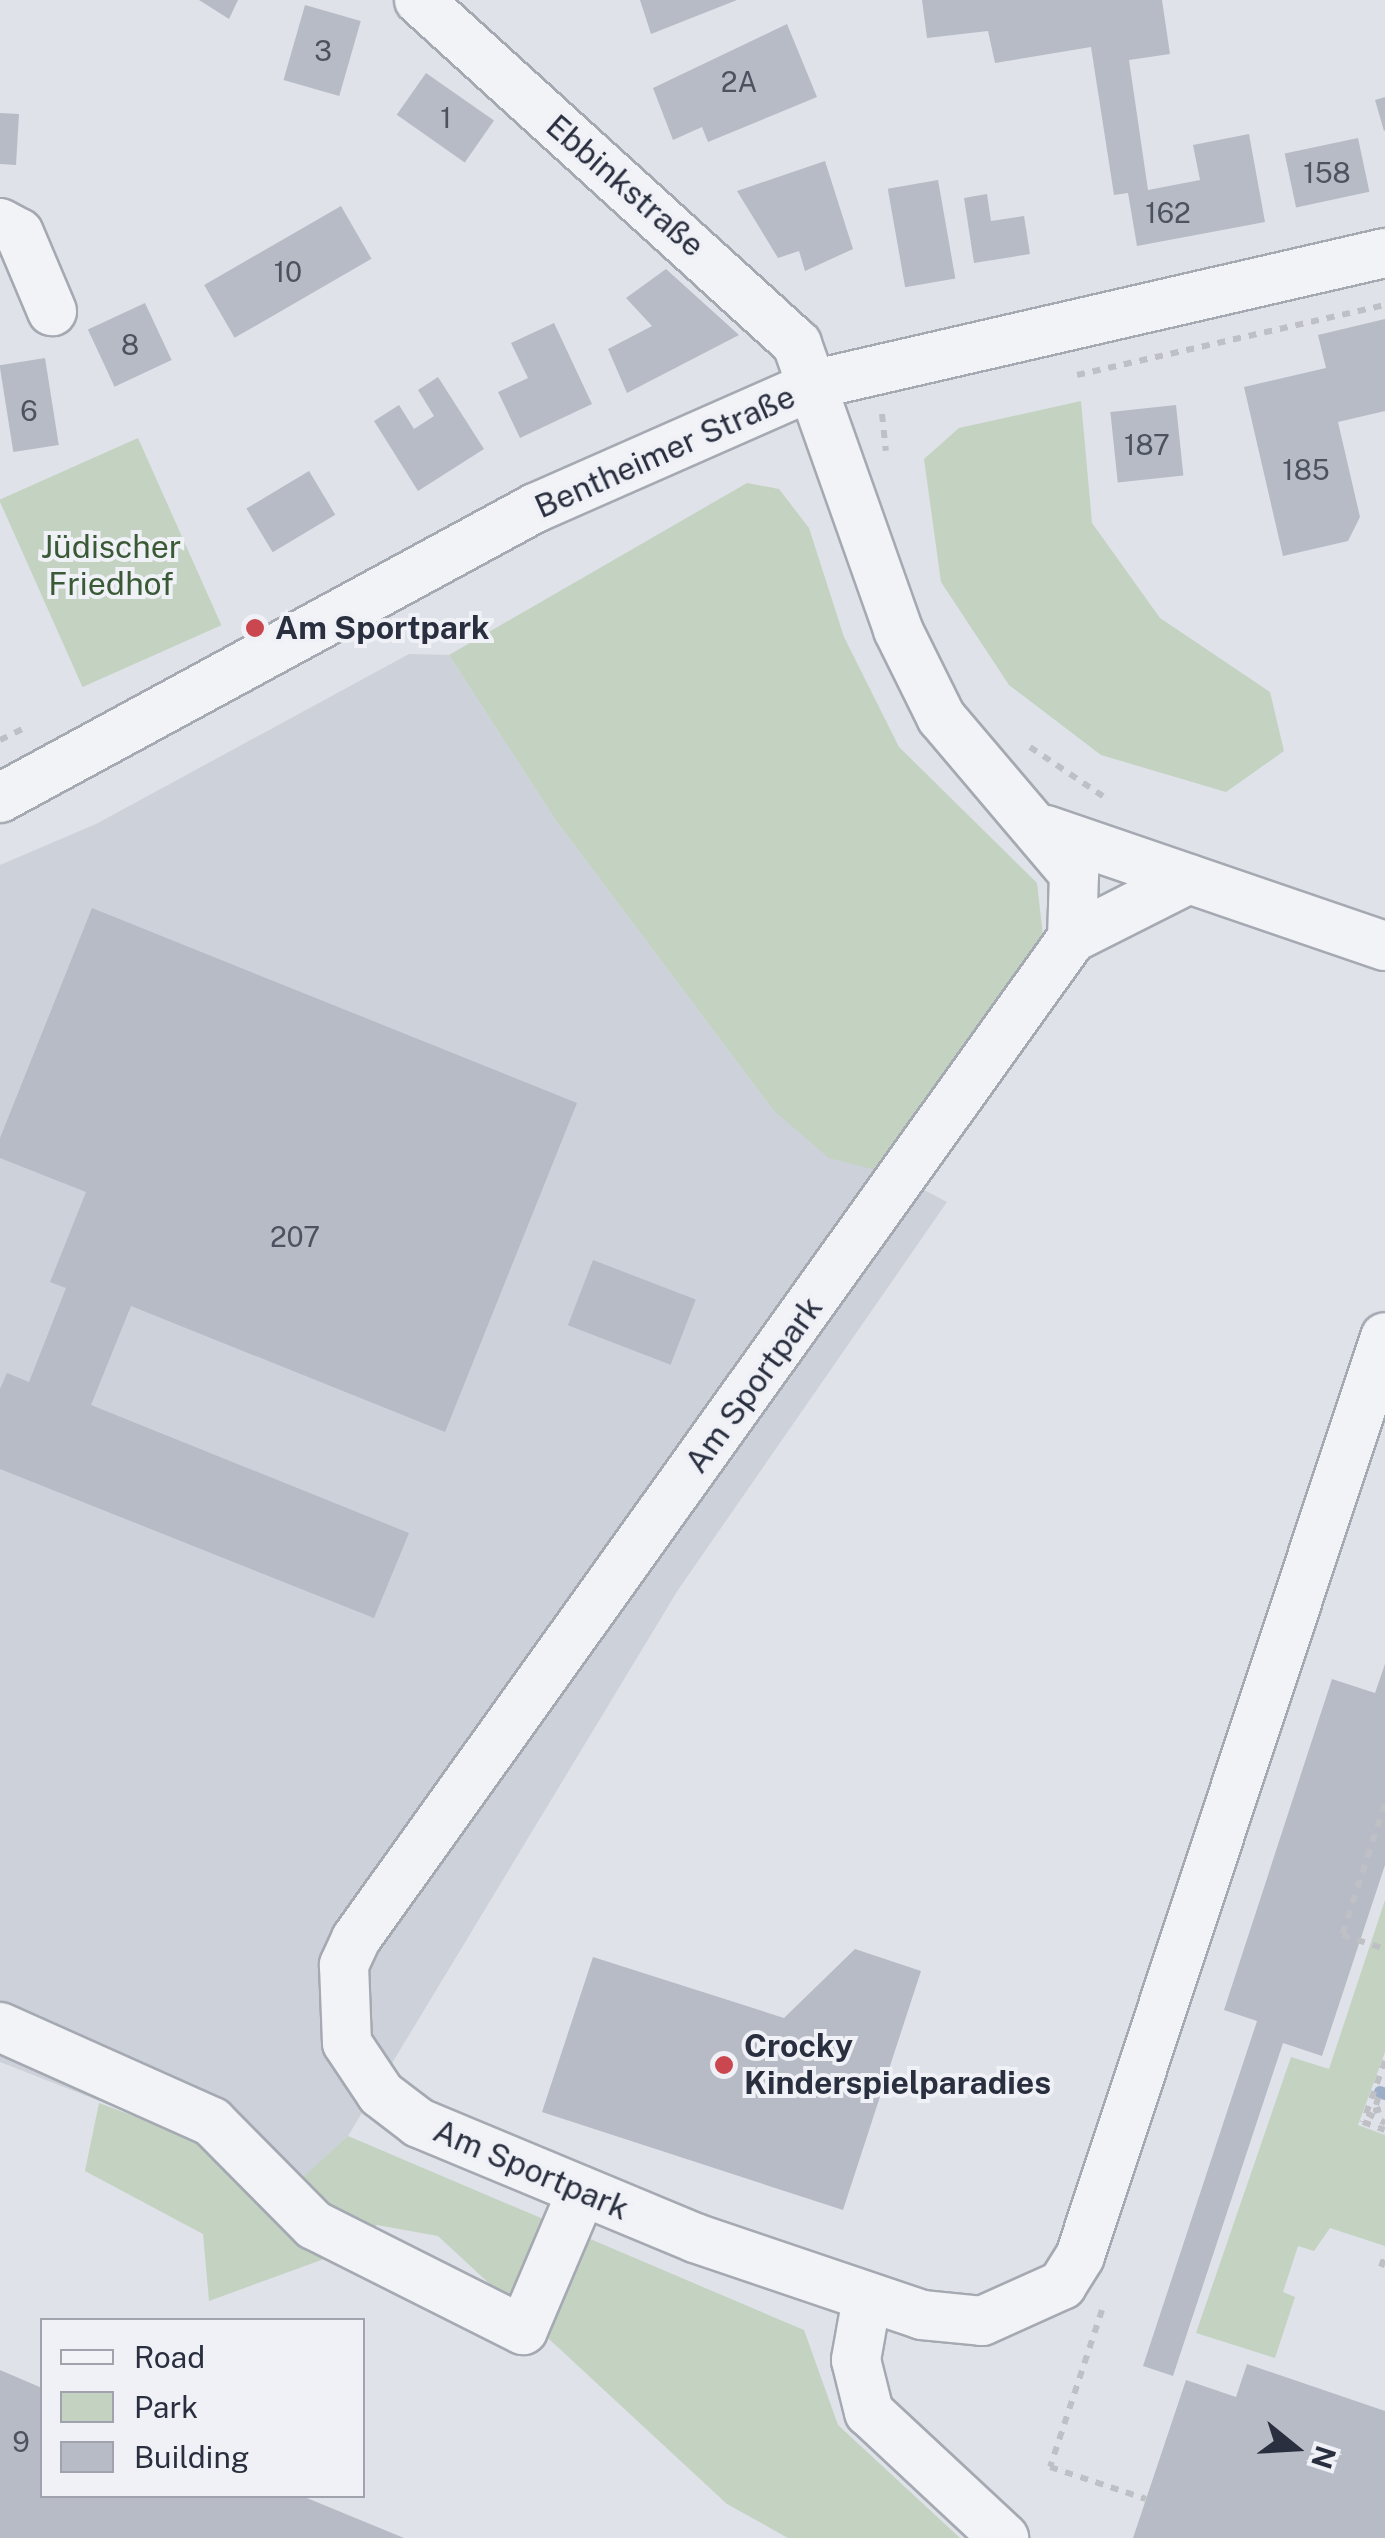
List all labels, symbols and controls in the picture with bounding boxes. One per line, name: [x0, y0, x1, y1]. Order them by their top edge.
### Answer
house number: 3: [314, 34, 332, 68]
house number: 2A: [721, 65, 757, 99]
house number: 1: [440, 101, 452, 135]
street label: Ebbinkstraße: [538, 107, 712, 265]
house number: 158: [1303, 156, 1351, 190]
house number: 162: [1145, 196, 1191, 230]
house number: 10: [274, 255, 302, 289]
house number: 8: [121, 328, 139, 362]
street label: Bentheimer Straße: [529, 377, 801, 527]
house number: 6: [20, 394, 38, 428]
house number: 187: [1124, 428, 1170, 462]
house number: 185: [1282, 453, 1330, 487]
park label: Jüdischer Friedhof: [41, 529, 181, 604]
place label: Am Sportpark: [275, 609, 490, 647]
marker: Am Sportpark: [244, 617, 266, 639]
house number: 207: [270, 1220, 320, 1254]
street label: Am Sportpark: [677, 1289, 831, 1481]
place label: Crocky Kinderspielparadies: [744, 2028, 1051, 2103]
marker: Crocky Kinderspielparadies: [713, 2054, 735, 2076]
street label: Am Sportpark: [428, 2112, 634, 2228]
legend: [40, 2318, 365, 2498]
text: Road: [134, 2339, 205, 2375]
text: Park: [134, 2389, 198, 2425]
north arrow: [1245, 2398, 1345, 2498]
house number: 9: [12, 2425, 30, 2459]
text: Building: [134, 2439, 249, 2475]
text: N: [1305, 2442, 1343, 2473]

